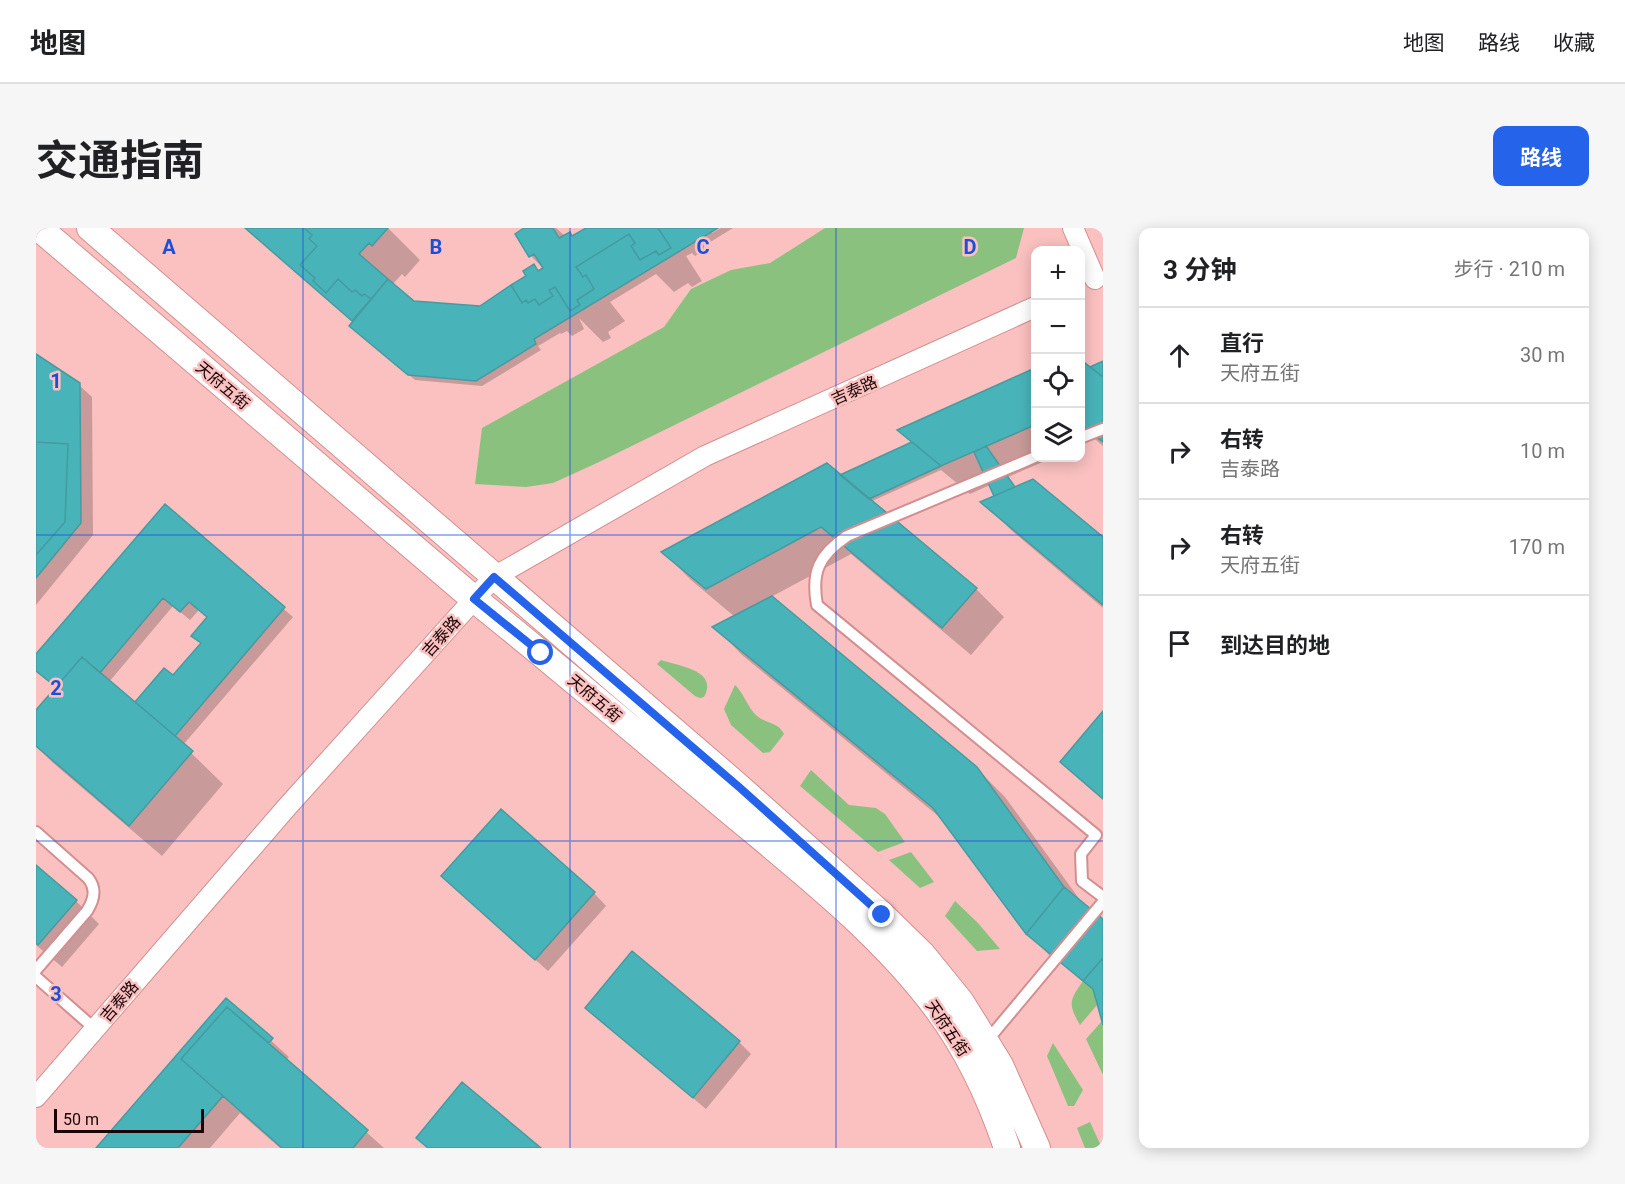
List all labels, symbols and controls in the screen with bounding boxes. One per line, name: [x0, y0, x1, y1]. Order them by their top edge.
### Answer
text: 地图: [30, 27, 86, 60]
text: 地图: [1403, 31, 1445, 55]
text: 路线: [1478, 31, 1520, 55]
text: 收藏: [1553, 31, 1595, 55]
button: 路线: [1493, 126, 1589, 186]
text: 交通指南: [36, 136, 204, 185]
text: A: [162, 235, 176, 259]
text: B: [430, 235, 442, 259]
text: C: [696, 235, 710, 259]
text: D: [964, 235, 977, 259]
map controls: [1031, 246, 1085, 462]
button: +: [1031, 246, 1085, 300]
text: 3 分钟: [1163, 255, 1236, 285]
text: 步行 · 210 m: [1454, 257, 1565, 281]
button: −: [1031, 300, 1085, 354]
text: 直行: [1220, 331, 1264, 356]
icon: ahead: [1163, 339, 1196, 372]
text: 30 m: [1520, 343, 1565, 367]
button: locate: [1031, 354, 1085, 408]
street label: 天府五街: [192, 358, 253, 413]
text: 天府五街: [1220, 361, 1300, 385]
text: 1: [50, 369, 62, 393]
street label: 吉泰路: [828, 372, 880, 409]
button: layers: [1031, 408, 1085, 462]
text: 右转: [1220, 427, 1264, 452]
icon: right: [1163, 435, 1196, 468]
text: 10 m: [1520, 439, 1565, 463]
text: 吉泰路: [1220, 457, 1280, 481]
text: 右转: [1220, 523, 1264, 548]
icon: right: [1163, 531, 1196, 564]
text: 170 m: [1509, 535, 1565, 559]
text: 天府五街: [1220, 553, 1300, 577]
street label: 吉泰路: [418, 612, 464, 661]
icon: arrive: [1163, 627, 1196, 660]
text: 到达目的地: [1220, 633, 1330, 658]
route start: [527, 639, 553, 665]
street label: 天府五街: [564, 671, 625, 726]
text: 2: [50, 676, 62, 700]
route end: [868, 901, 894, 927]
street label: 吉泰路: [96, 977, 142, 1026]
text: 3: [50, 982, 62, 1006]
street label: 天府五街: [922, 996, 973, 1060]
scale bar: [54, 1106, 204, 1134]
text: 50 m: [63, 1110, 99, 1129]

